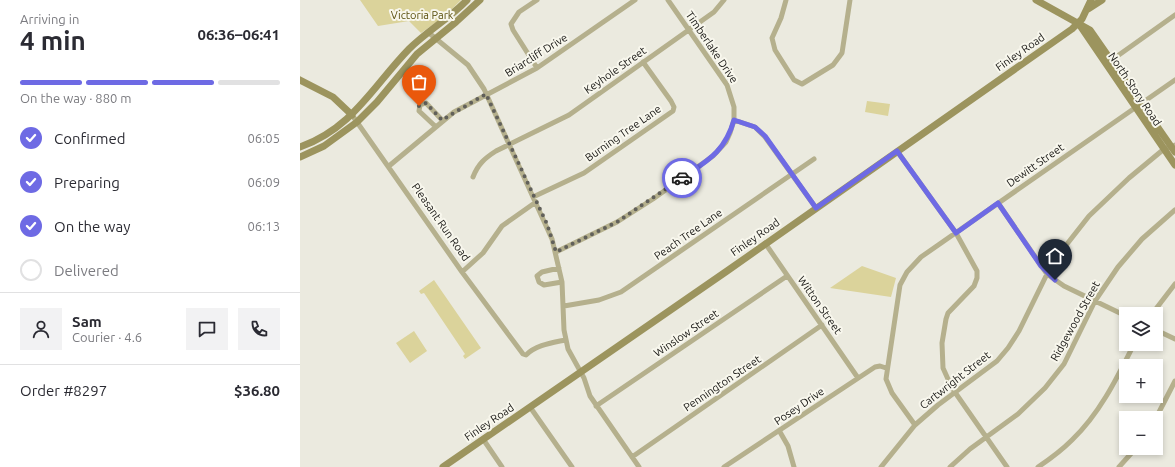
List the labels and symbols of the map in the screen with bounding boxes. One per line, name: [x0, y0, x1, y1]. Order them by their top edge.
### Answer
park label: Victoria Park: [391, 9, 454, 21]
street label: Timberlake Drive: [684, 9, 740, 85]
street label: Briarcliff Drive: [503, 31, 569, 79]
street label: Finley Road: [993, 31, 1047, 73]
street label: Keyhole Street: [582, 44, 649, 96]
street label: North Story Road: [1106, 50, 1164, 128]
pin: [402, 65, 436, 106]
street label: Burning Tree Lane: [583, 102, 663, 164]
street label: Dewitt Street: [1004, 141, 1066, 189]
courier: [662, 158, 702, 198]
street label: Pleasant Run Road: [410, 181, 472, 263]
street label: Peach Tree Lane: [652, 206, 724, 262]
street label: Finley Road: [728, 216, 782, 258]
pin: [1038, 239, 1072, 280]
street label: Witton Street: [796, 274, 845, 337]
street label: Ridgewood Street: [1048, 278, 1102, 363]
street label: Winslow Street: [651, 307, 721, 359]
street label: Cartwright Street: [917, 348, 993, 411]
street label: Pennington Street: [681, 352, 763, 413]
street label: Posey Drive: [772, 385, 826, 427]
street label: Finley Road: [462, 401, 516, 443]

